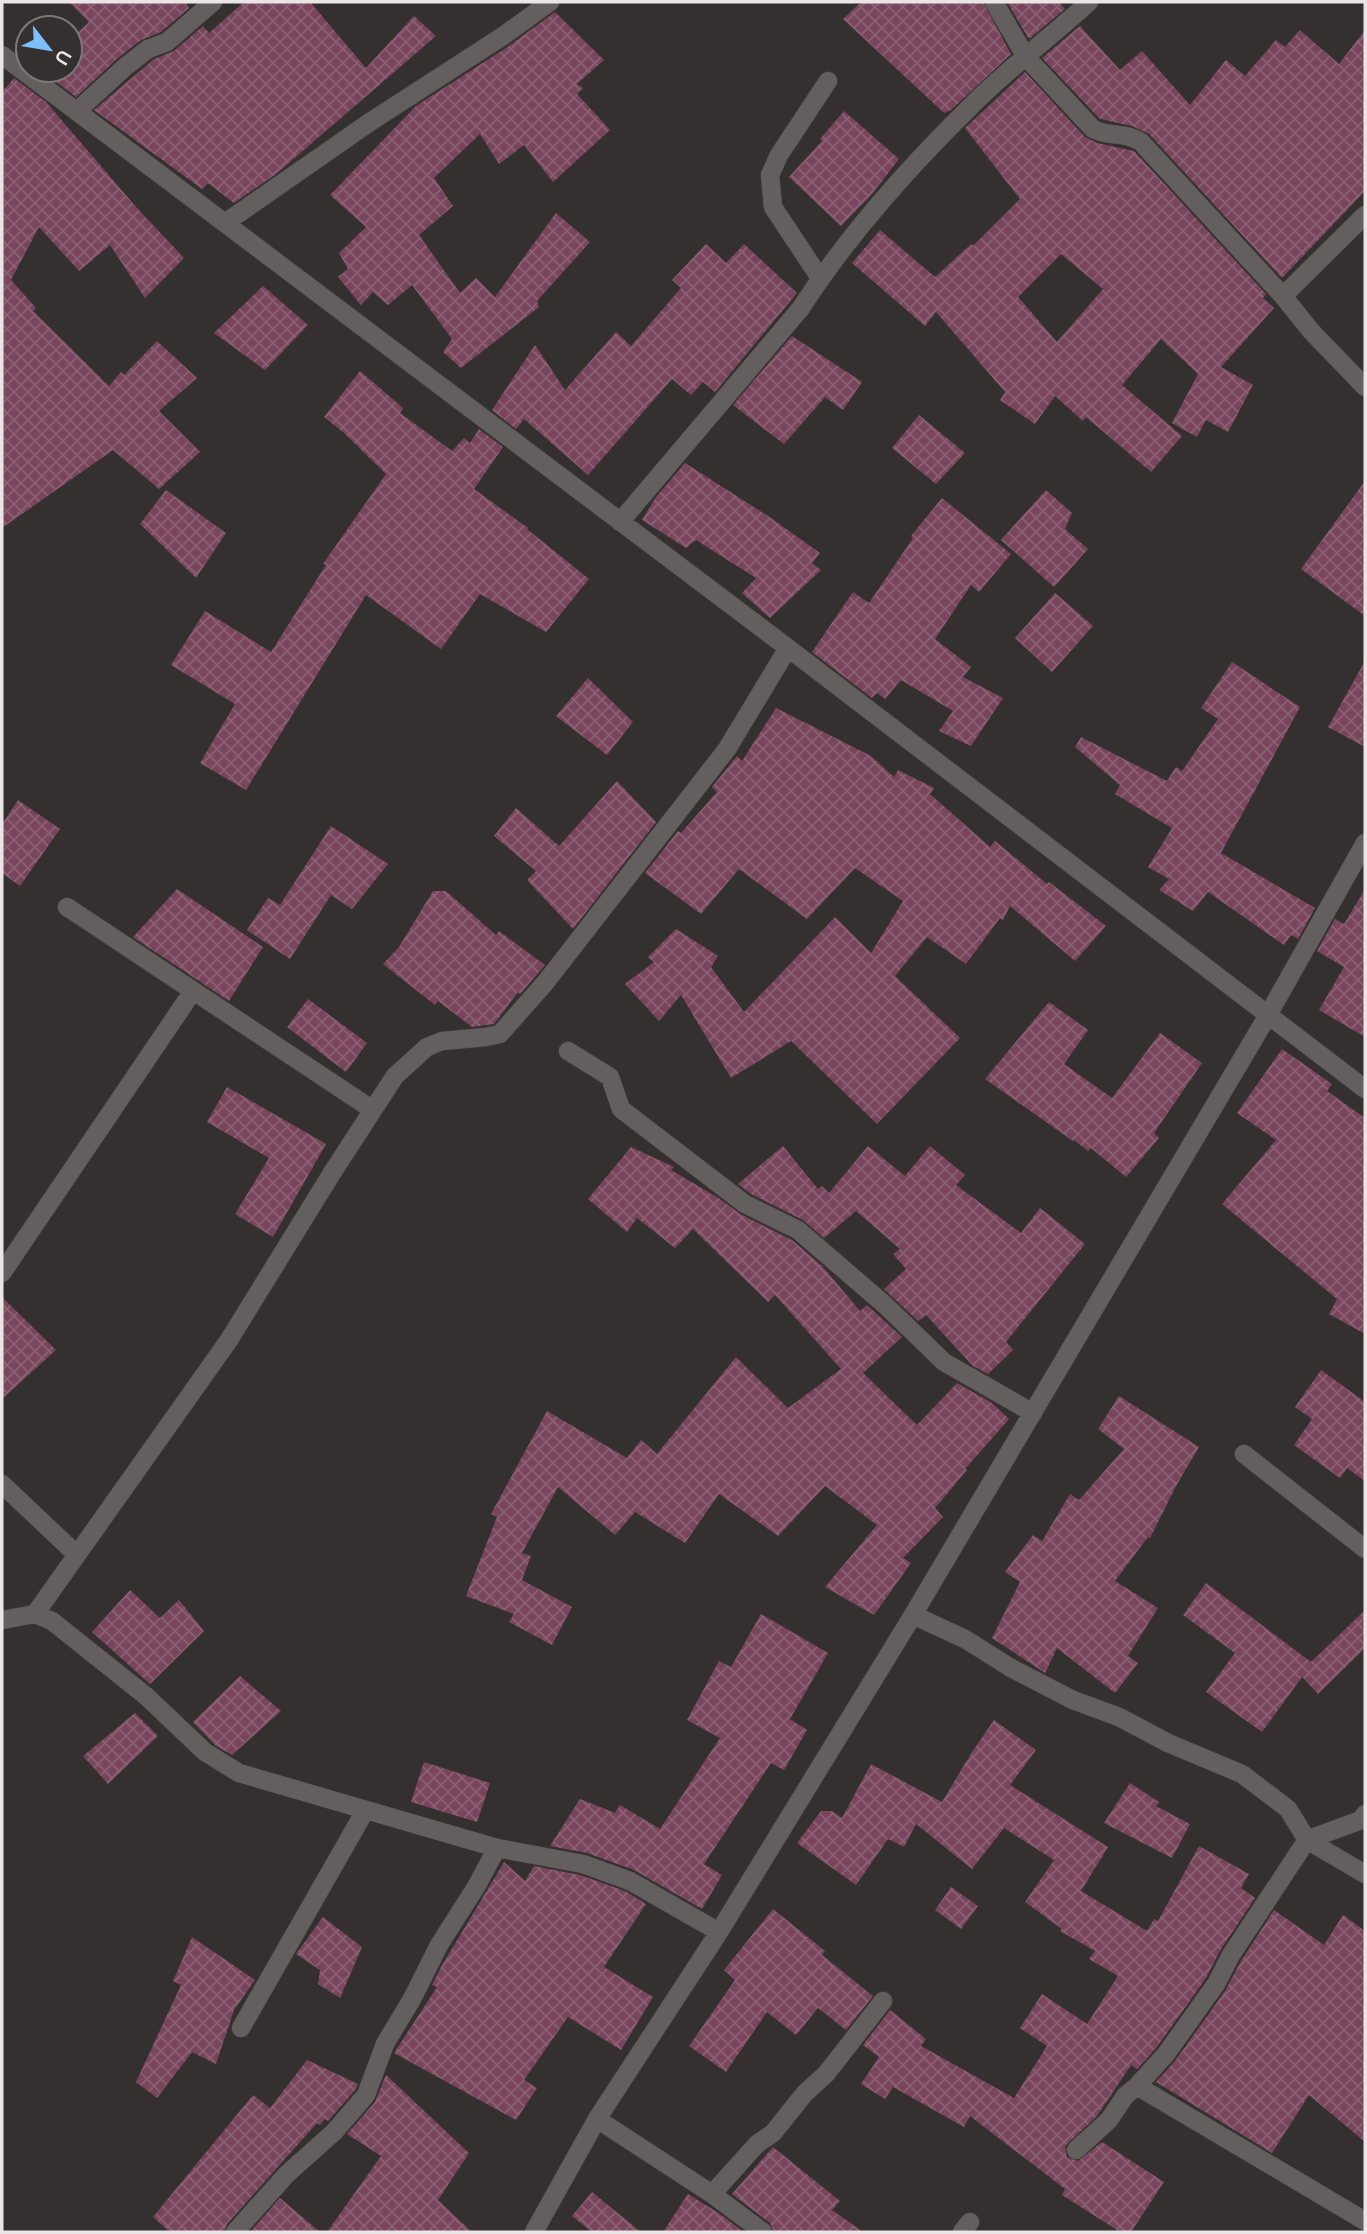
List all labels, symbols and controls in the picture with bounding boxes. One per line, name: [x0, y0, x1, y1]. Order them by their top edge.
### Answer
north arrow: [14, 14, 84, 84]
text: U: [50, 46, 77, 69]

